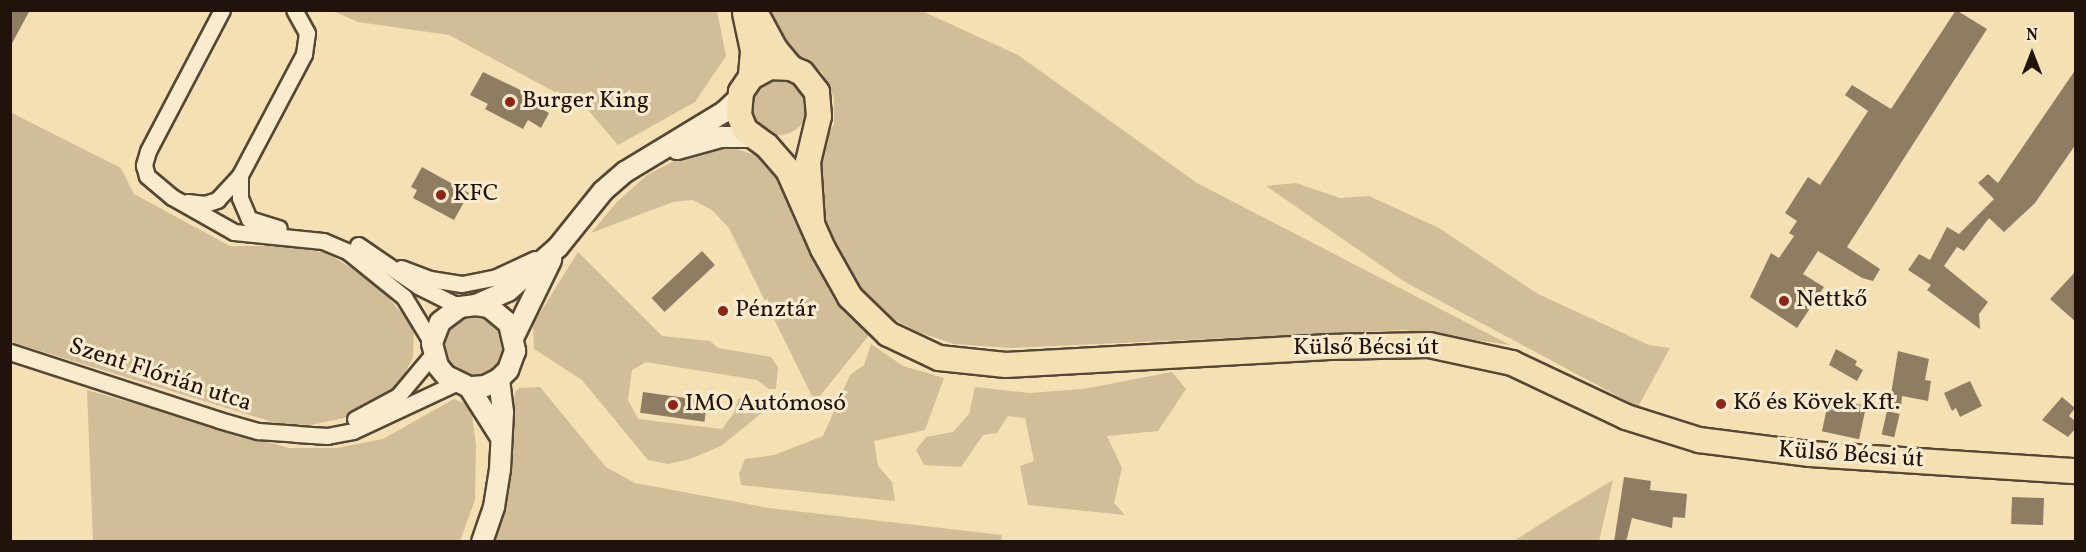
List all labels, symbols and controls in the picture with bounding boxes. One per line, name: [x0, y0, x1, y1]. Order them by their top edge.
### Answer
north arrow: [2002, 24, 2062, 84]
text: N: [2026, 25, 2038, 47]
place label: Burger King: [522, 88, 649, 116]
marker: Burger King: [503, 95, 517, 109]
place label: KFC: [453, 181, 498, 209]
marker: KFC: [434, 188, 448, 202]
place label: Nettkő: [1796, 287, 1867, 315]
marker: Nettkő: [1777, 294, 1791, 308]
place label: Pénztár: [735, 297, 817, 325]
marker: Pénztár: [716, 304, 730, 318]
street label: Szent Flórián utca: [65, 333, 255, 419]
street label: Külső Bécsi út: [1293, 335, 1439, 363]
place label: Kő és Kövek Kft.: [1733, 390, 1900, 418]
place label: IMO Autómosó: [685, 391, 846, 419]
marker: Kő és Kövek Kft.: [1714, 397, 1728, 411]
marker: IMO Autómosó: [666, 398, 680, 412]
street label: Külső Bécsi út: [1777, 437, 1925, 475]

